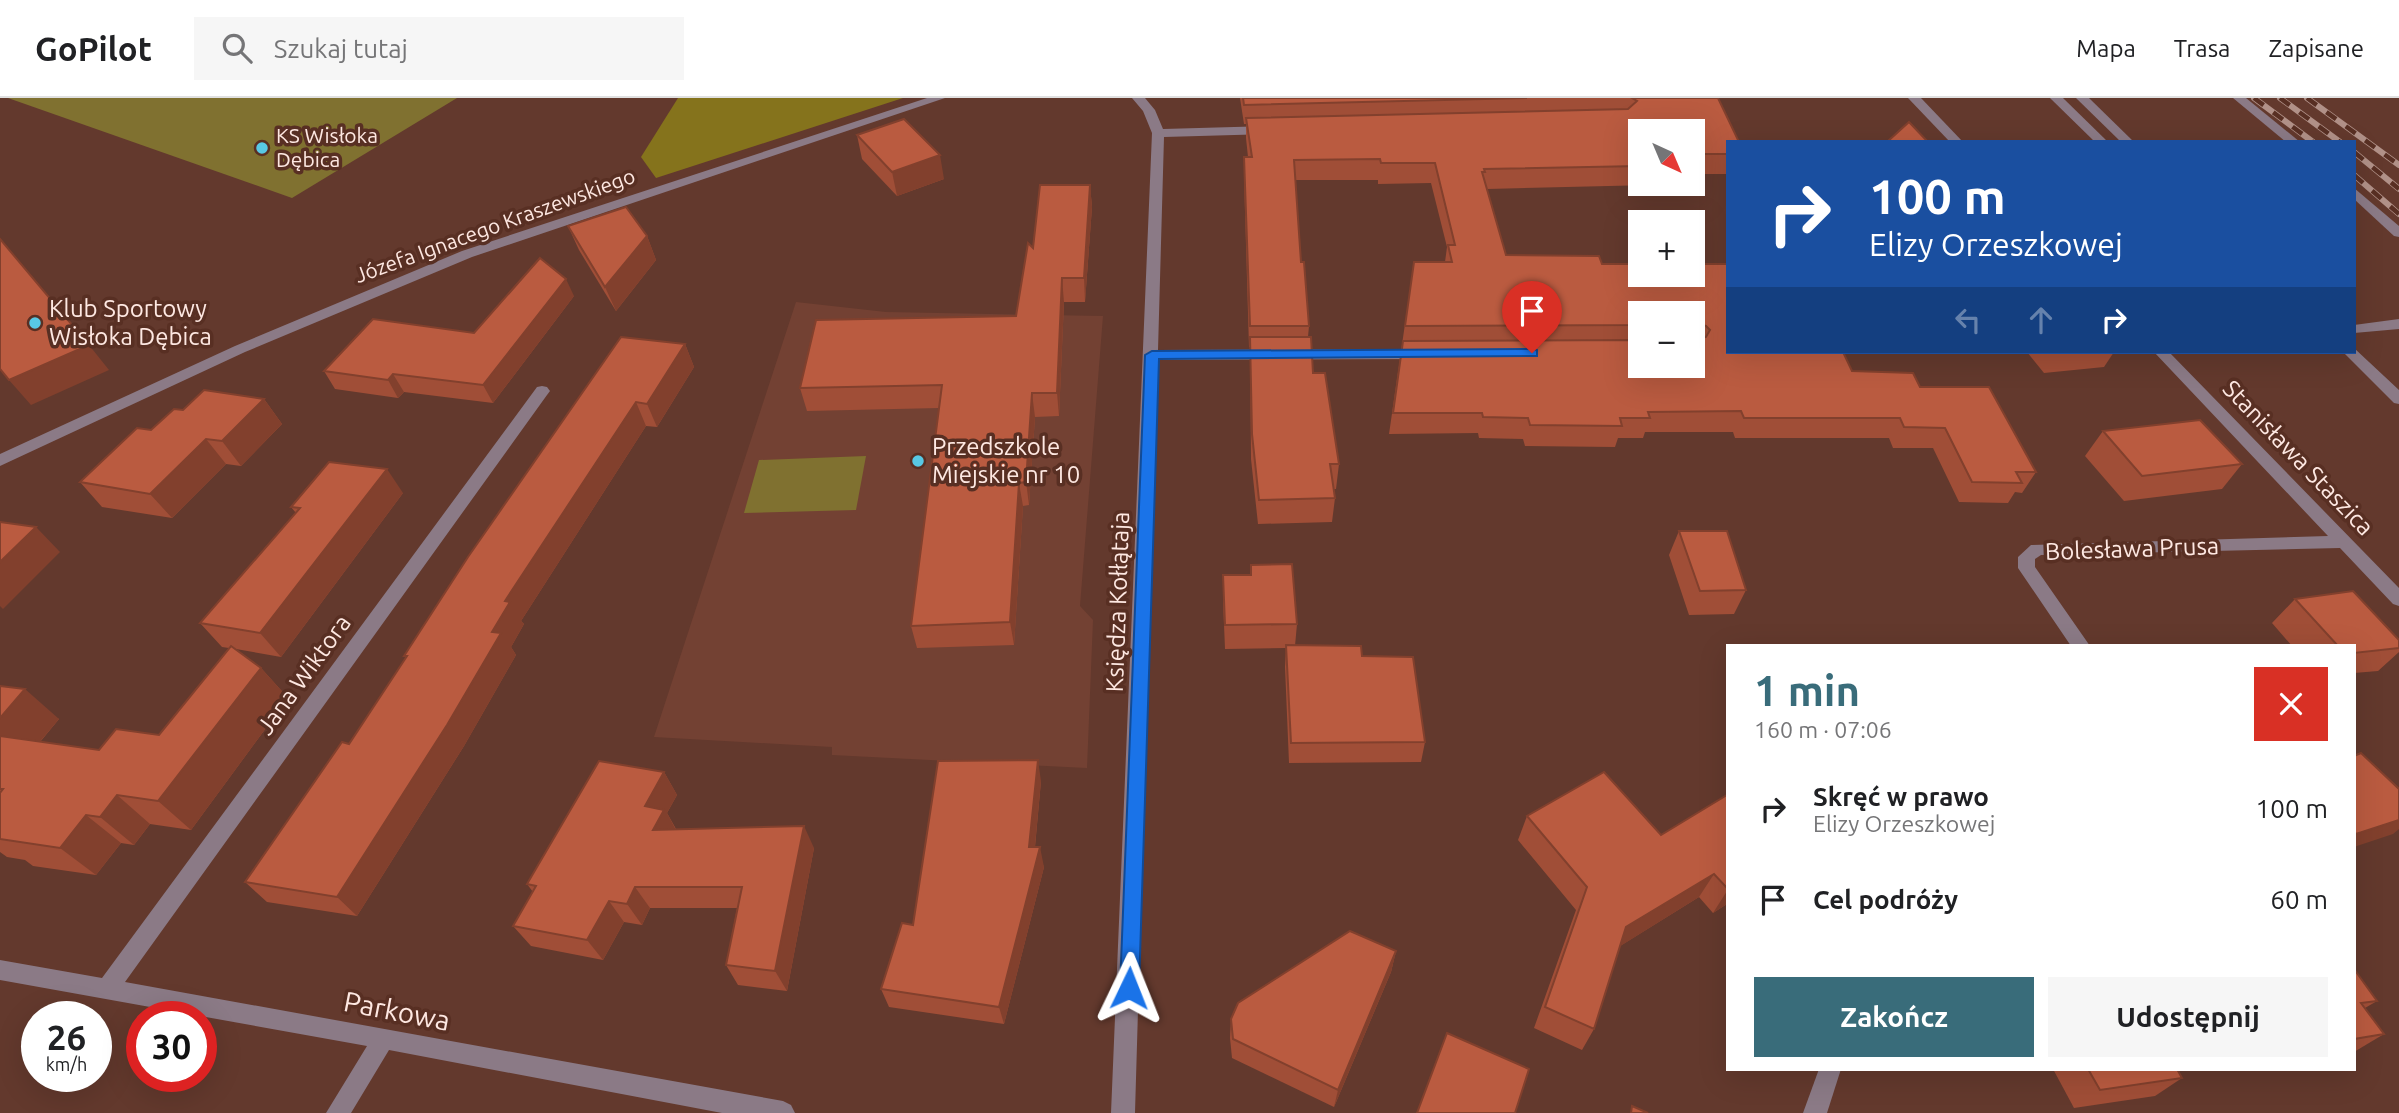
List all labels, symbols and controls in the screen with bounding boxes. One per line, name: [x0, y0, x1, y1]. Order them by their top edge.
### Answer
search box: [194, 17, 684, 80]
icon: search: [218, 29, 256, 67]
text: GoPilot: [35, 30, 152, 67]
text: Szukaj tutaj: [274, 34, 408, 63]
text: Mapa: [2076, 35, 2136, 62]
text: Trasa: [2174, 35, 2230, 62]
text: Zapisane: [2268, 35, 2364, 62]
north arrow: [1628, 119, 1704, 196]
map controls: [1628, 119, 1705, 378]
place label: KS Wisłoka Dębica: [276, 123, 378, 171]
marker: KS Wisłoka Dębica: [254, 140, 270, 156]
street label: Józefa Ignacego Kraszewskiego: [351, 163, 638, 287]
icon: right: [1754, 168, 1845, 259]
text: 100 m: [1869, 168, 2006, 223]
button: +: [1628, 210, 1705, 287]
text: Elizy Orzeszkowej: [1869, 226, 2123, 262]
pin: [1502, 281, 1562, 353]
icon: arrive: [1513, 292, 1551, 330]
place label: Klub Sportowy Wisłoka Dębica: [49, 295, 212, 350]
button: −: [1628, 301, 1705, 378]
icon: left: [1949, 301, 1987, 339]
icon: ahead: [2022, 301, 2060, 339]
icon: right: [2095, 301, 2133, 339]
marker: Klub Sportowy Wisłoka Dębica: [27, 315, 43, 331]
street label: Stanisława Staszica: [2218, 375, 2379, 541]
place label: Przedszkole Miejskie nr 10: [932, 433, 1080, 488]
marker: Przedszkole Miejskie nr 10: [910, 453, 926, 469]
street label: Księdza Kołłątaja: [1101, 511, 1134, 693]
street label: Bolesława Prusa: [2044, 532, 2220, 565]
street label: Jana Wiktora: [251, 610, 356, 740]
text: 1 min: [1754, 667, 1860, 714]
button: close: [2254, 667, 2328, 741]
text: 160 m · 07:06: [1754, 717, 1892, 742]
text: Skręć w prawo: [1813, 782, 1989, 811]
icon: right: [1754, 790, 1792, 828]
text: 100 m: [2256, 794, 2328, 823]
text: Elizy Orzeszkowej: [1813, 811, 1995, 836]
icon: arrive: [1754, 881, 1792, 919]
text: Cel podróży: [1813, 885, 1958, 914]
text: 60 m: [2270, 885, 2328, 914]
position arrow: [1092, 951, 1166, 1025]
button: Zakończ: [1754, 977, 2034, 1057]
button: Udostępnij: [2048, 977, 2328, 1057]
street label: Parkowa: [341, 985, 453, 1036]
speed limit sign: 30: [126, 1001, 217, 1092]
text: 26: [47, 1017, 86, 1057]
text: km/h: [46, 1054, 87, 1074]

